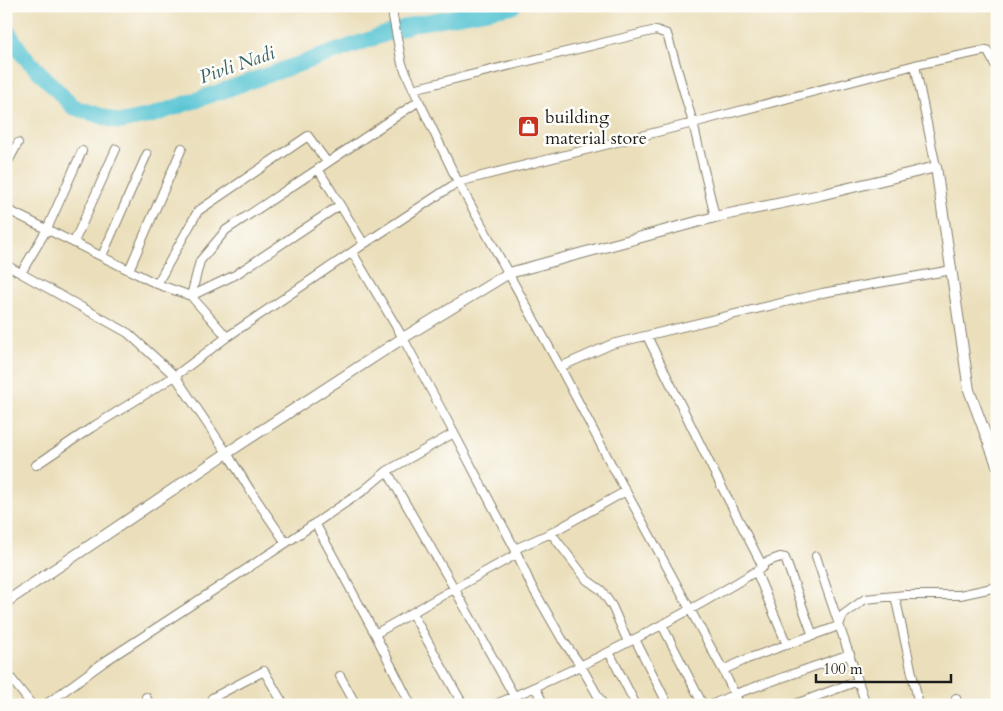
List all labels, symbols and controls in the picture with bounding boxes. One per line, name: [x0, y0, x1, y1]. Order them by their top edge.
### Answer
water label: Pivli Nadi: [196, 40, 279, 90]
place label: building material store: [545, 105, 647, 151]
shop icon: building material store: [517, 115, 541, 139]
scale bar: [816, 651, 950, 683]
text: 100 m: [823, 659, 863, 679]

